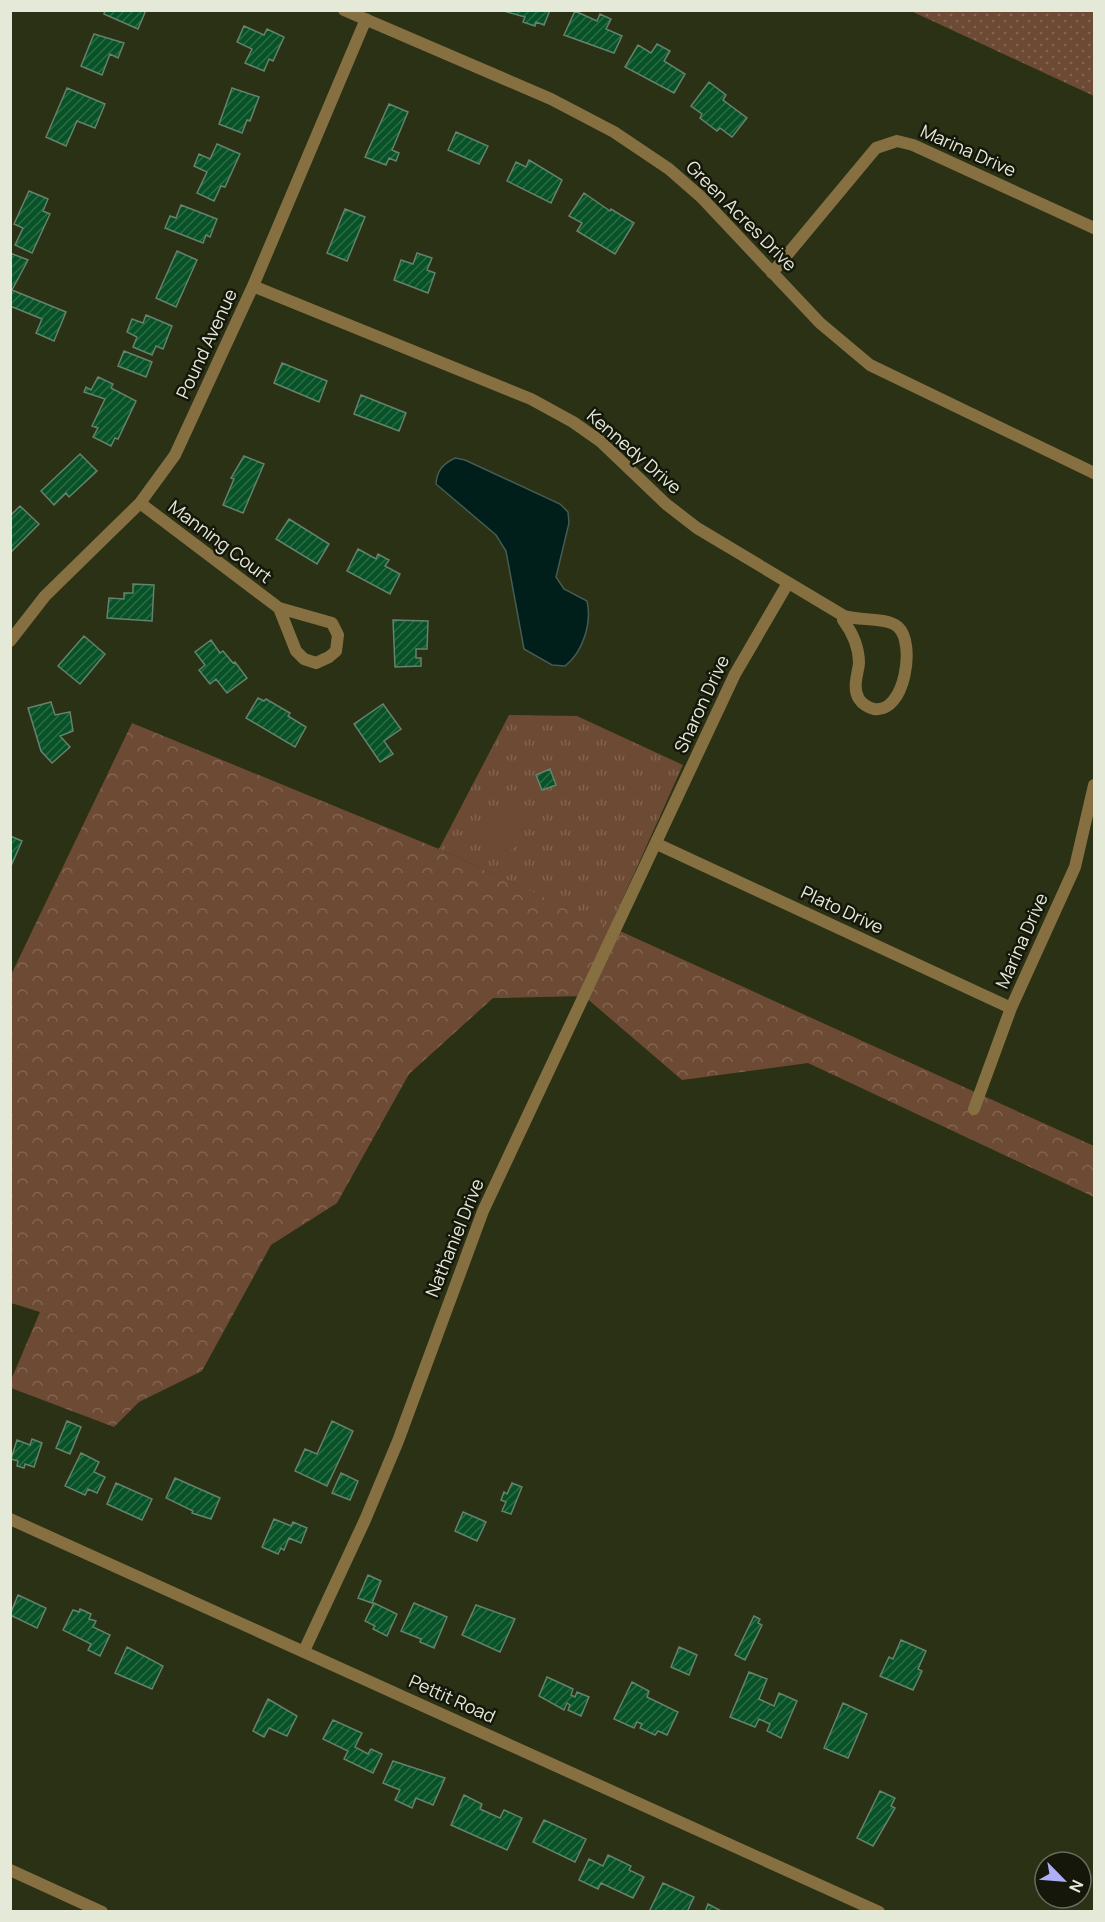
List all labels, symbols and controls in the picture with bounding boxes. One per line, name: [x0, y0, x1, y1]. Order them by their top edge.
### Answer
street label: Marina Drive: [917, 118, 1020, 182]
street label: Green Acres Drive: [681, 155, 802, 276]
street label: Pound Avenue: [170, 285, 242, 402]
street label: Kennedy Drive: [582, 404, 687, 499]
street label: Manning Court: [164, 494, 277, 588]
street label: Sharon Drive: [668, 651, 734, 756]
street label: Plato Drive: [797, 880, 887, 939]
street label: Marina Drive: [989, 889, 1053, 992]
street label: Nathaniel Drive: [419, 1175, 489, 1300]
street label: Pettit Road: [405, 1668, 499, 1728]
north arrow: [1033, 1850, 1093, 1910]
text: N: [1064, 1876, 1089, 1896]

